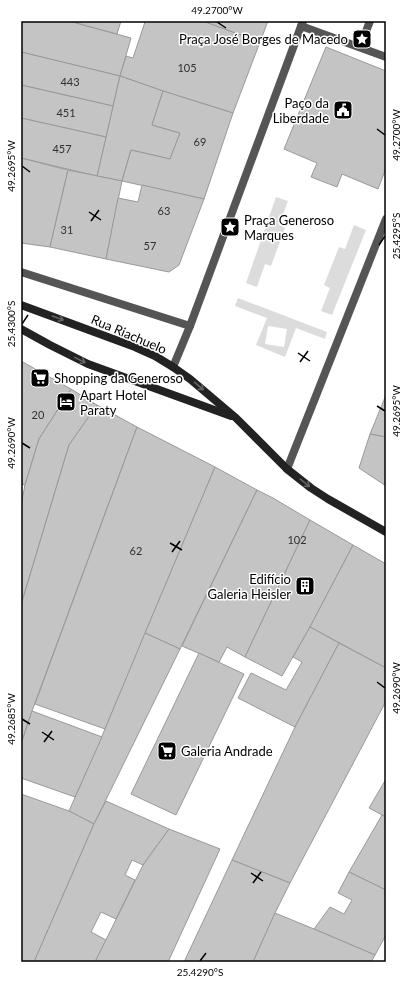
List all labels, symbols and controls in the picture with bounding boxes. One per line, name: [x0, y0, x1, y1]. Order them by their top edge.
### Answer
text: 49.2700°W: [191, 4, 243, 16]
place icon: Praça José Borges de Macedo: [351, 28, 373, 50]
place label: Praça José Borges de Macedo: [179, 31, 348, 47]
house number: 105: [177, 61, 197, 74]
house number: 443: [60, 75, 80, 88]
place label: Paço da Liberdade: [273, 95, 329, 126]
public building icon: Paço da Liberdade: [332, 99, 354, 121]
house number: 451: [56, 106, 76, 119]
text: 49.2700°W: [390, 109, 402, 161]
house number: 69: [194, 135, 206, 148]
text: 49.2695°W: [5, 140, 17, 192]
house number: 457: [52, 142, 72, 155]
house number: 63: [158, 204, 170, 217]
place label: Praça Generoso Marques: [244, 212, 334, 243]
text: 25.4295°S: [390, 213, 402, 259]
place icon: Praça Generoso Marques: [219, 216, 241, 238]
house number: 31: [61, 223, 73, 236]
house number: 57: [144, 239, 156, 252]
text: 25.4300°S: [5, 301, 17, 347]
street label: Rua Riachuelo: [89, 311, 169, 357]
one-way arrow: [51, 315, 63, 323]
one-way arrow: [74, 357, 86, 364]
supermarket icon: Shopping da Generoso: [29, 367, 51, 389]
place label: Shopping da Generoso: [54, 370, 183, 386]
one-way arrow: [194, 382, 204, 391]
text: 49.2695°W: [390, 385, 402, 437]
place label: Apart Hotel Paraty: [80, 387, 147, 418]
hotel icon: Apart Hotel Paraty: [55, 391, 77, 413]
house number: 20: [32, 408, 45, 421]
text: 49.2690°W: [5, 417, 17, 469]
one-way arrow: [300, 479, 311, 488]
house number: 102: [287, 533, 307, 546]
house number: 62: [130, 544, 142, 557]
place label: Edifício Galeria Heisler: [208, 571, 291, 602]
building icon: Edifício Galeria Heisler: [294, 575, 316, 597]
text: 49.2690°W: [390, 662, 402, 714]
text: 49.2685°W: [5, 693, 17, 745]
supermarket icon: Galeria Andrade: [156, 740, 178, 762]
place label: Galeria Andrade: [181, 743, 273, 759]
text: 25.4290°S: [177, 966, 223, 978]

